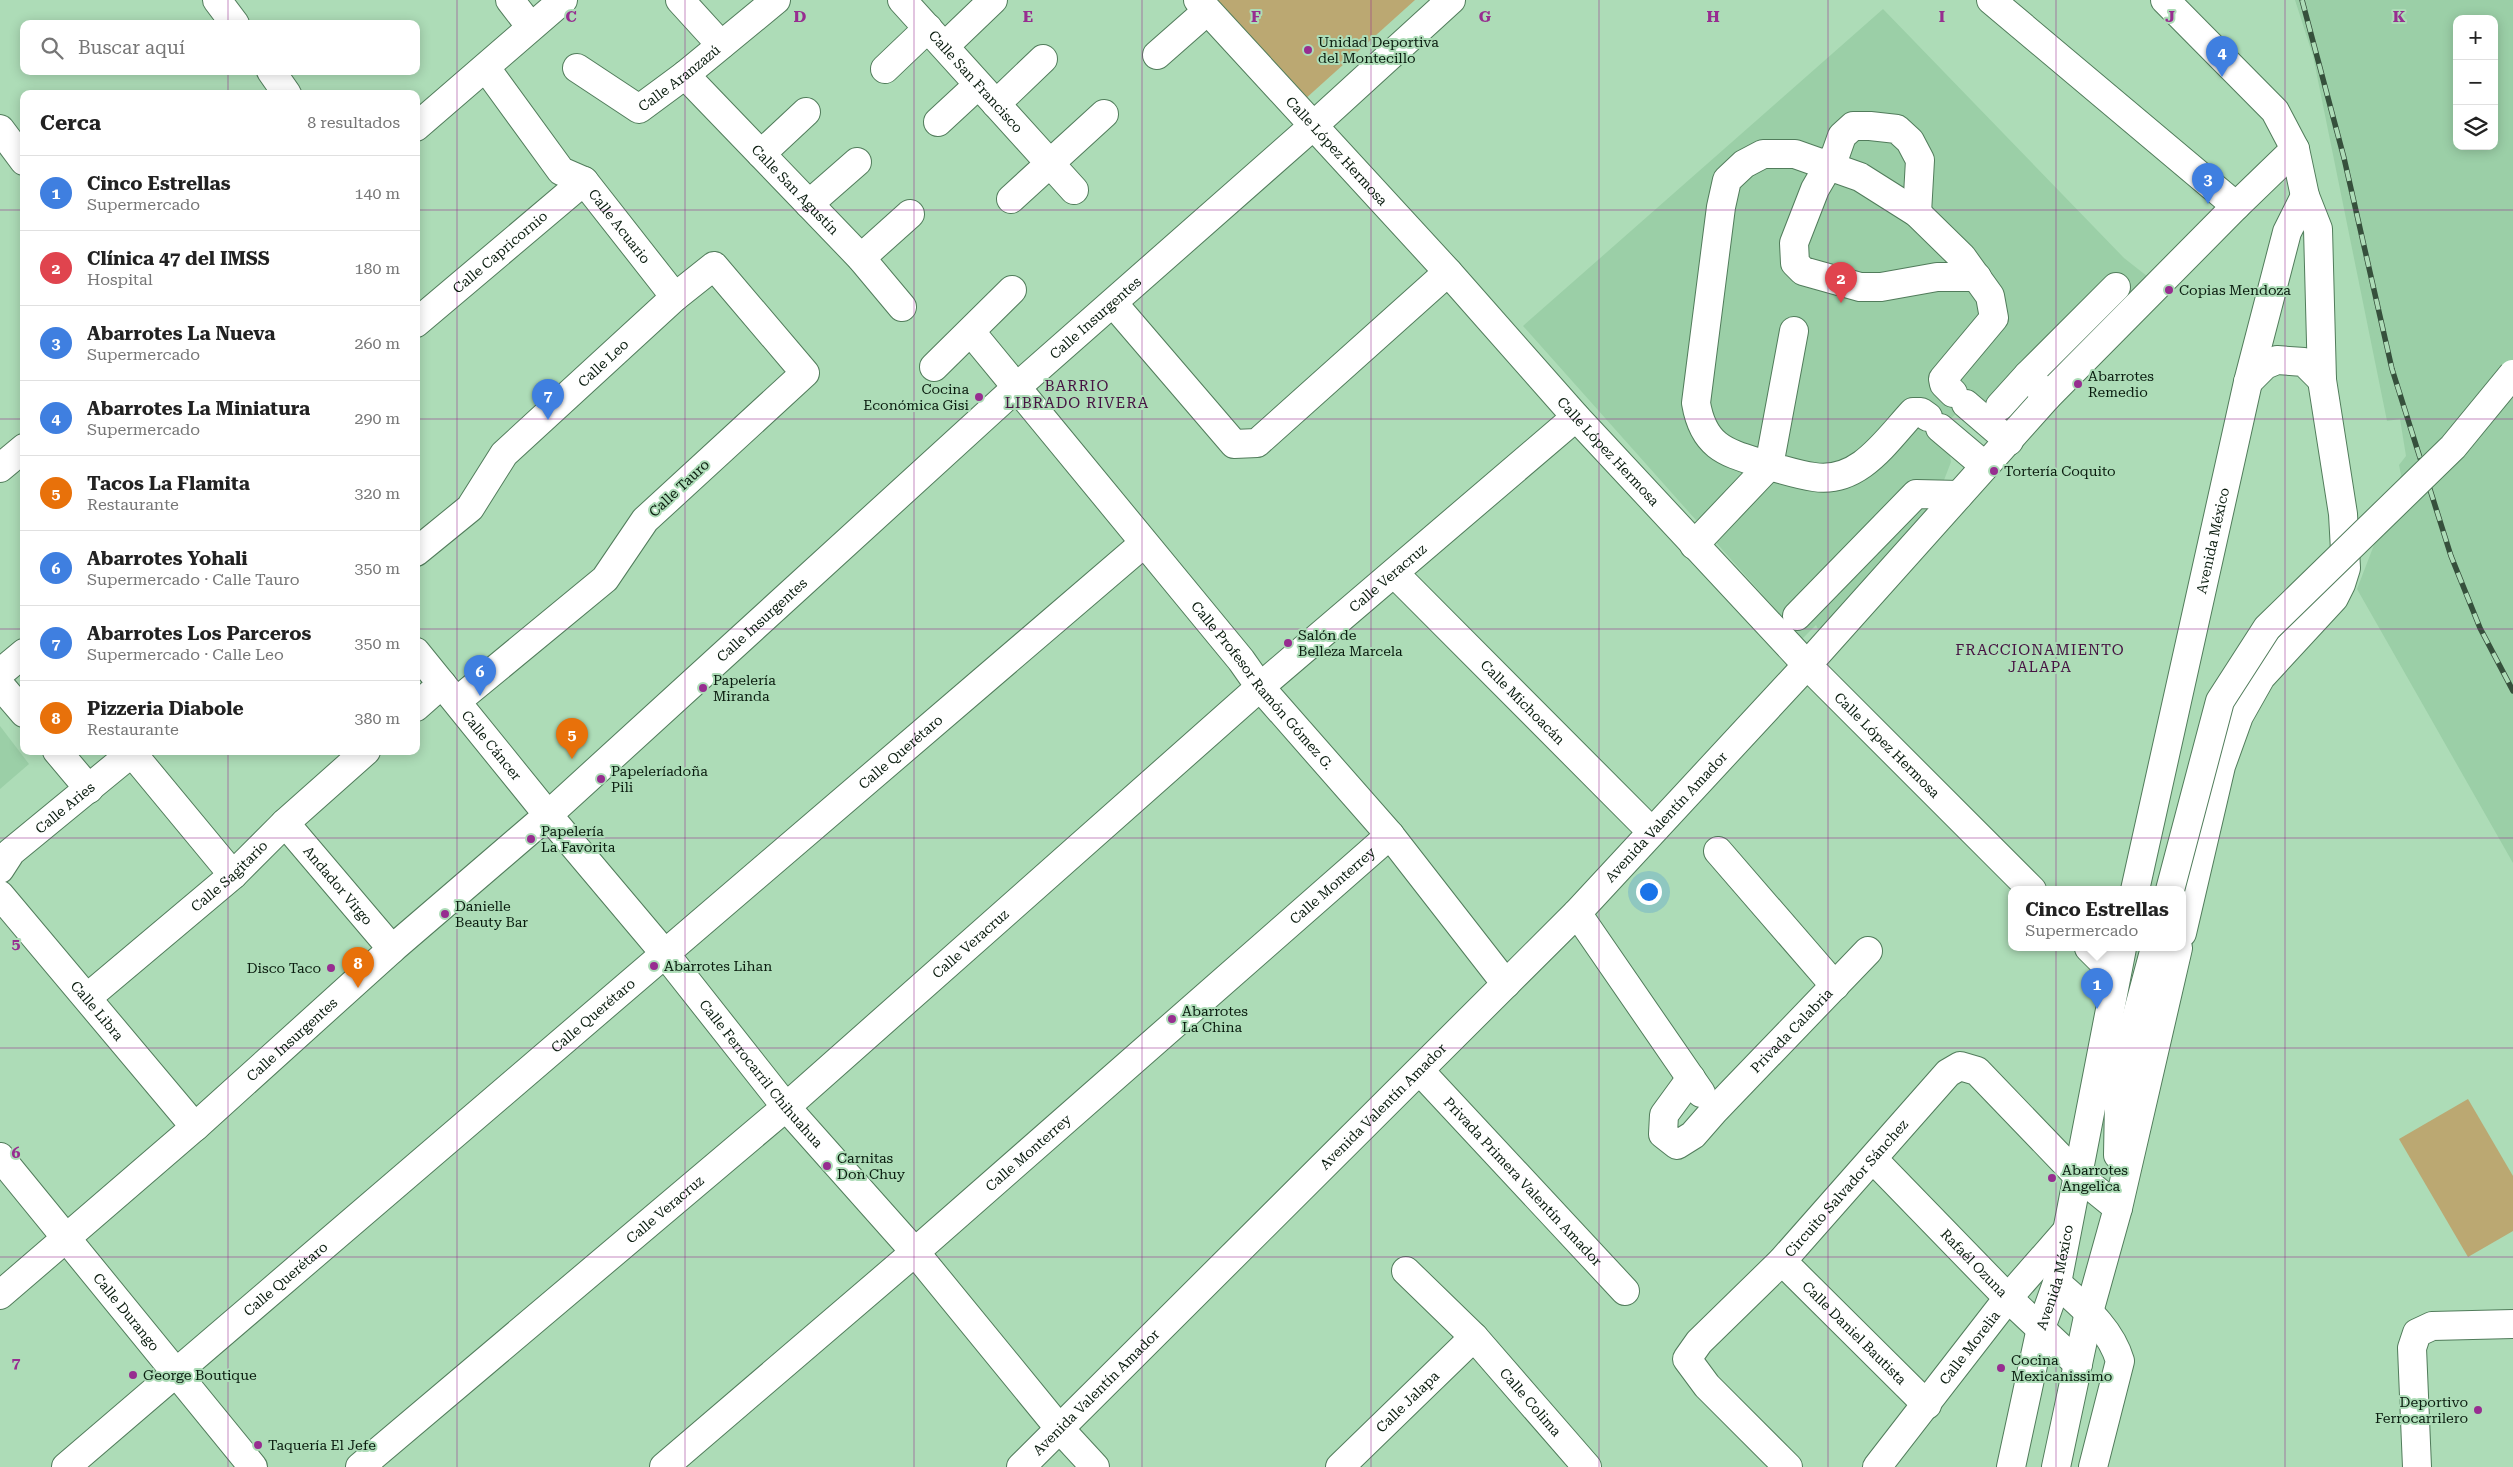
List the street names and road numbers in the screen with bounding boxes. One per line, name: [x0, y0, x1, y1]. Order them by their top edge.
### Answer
street label: Calle San Francisco: [925, 27, 1026, 136]
street label: Calle Aranzazú: [635, 41, 723, 115]
street label: Calle López Hermosa: [1283, 93, 1391, 209]
street label: Calle San Agustín: [748, 141, 842, 238]
street label: Calle Acuario: [585, 186, 654, 267]
street label: Calle Capricornio: [449, 208, 551, 296]
street label: Calle Insurgentes: [1046, 273, 1145, 362]
street label: Calle Leo: [575, 336, 632, 390]
street label: Calle López Hermosa: [1554, 394, 1663, 509]
street label: Calle Tauro: [646, 456, 712, 520]
street label: Avenida México: [2193, 486, 2232, 595]
street label: Calle Veracruz: [1346, 540, 1430, 615]
street label: Calle Insurgentes: [713, 574, 810, 665]
street label: Calle Profesor Ramón Gómez G.: [1188, 598, 1337, 773]
street label: Calle Michoacán: [1477, 657, 1568, 748]
street label: Calle López Hermosa: [1831, 689, 1943, 801]
street label: Calle Cáncer: [458, 707, 525, 784]
street label: Calle Querétaro: [855, 711, 946, 792]
street label: Avenida Valentín Amador: [1602, 748, 1731, 885]
street label: Calle Aries: [32, 779, 98, 837]
street label: Calle Sagitario: [188, 837, 271, 915]
street label: Andador Virgo: [300, 843, 376, 928]
street label: Calle Monterrey: [1286, 843, 1379, 927]
street label: Calle Veracruz: [929, 906, 1012, 982]
street label: Calle Querétaro: [548, 975, 638, 1056]
street label: Calle Libra: [68, 978, 127, 1044]
street label: Privada Calabria: [1747, 985, 1836, 1076]
street label: Calle Insurgentes: [243, 994, 341, 1084]
street label: Calle Ferrocarril Chihuahua: [696, 996, 827, 1151]
street label: Avenida Valentín Amador: [1317, 1040, 1450, 1173]
street label: Privada Primera Valentín Amador: [1441, 1094, 1605, 1269]
street label: Calle Monterrey: [982, 1110, 1075, 1194]
street label: Circuito Salvador Sánchez: [1781, 1116, 1911, 1260]
street label: Calle Veracruz: [623, 1172, 707, 1247]
street label: Avenida México: [2033, 1223, 2076, 1332]
street label: Rafaél Ozuna: [1937, 1226, 2011, 1301]
street label: Calle Querétaro: [240, 1239, 331, 1319]
street label: Calle Durango: [90, 1270, 163, 1354]
street label: Calle Daniel Bautista: [1799, 1278, 1910, 1388]
street label: Calle Morelia: [1936, 1307, 2003, 1388]
street label: Avenida Valentín Amador: [1030, 1326, 1163, 1458]
street label: Calle Colima: [1497, 1365, 1565, 1440]
street label: Calle Jalapa: [1373, 1367, 1442, 1436]

